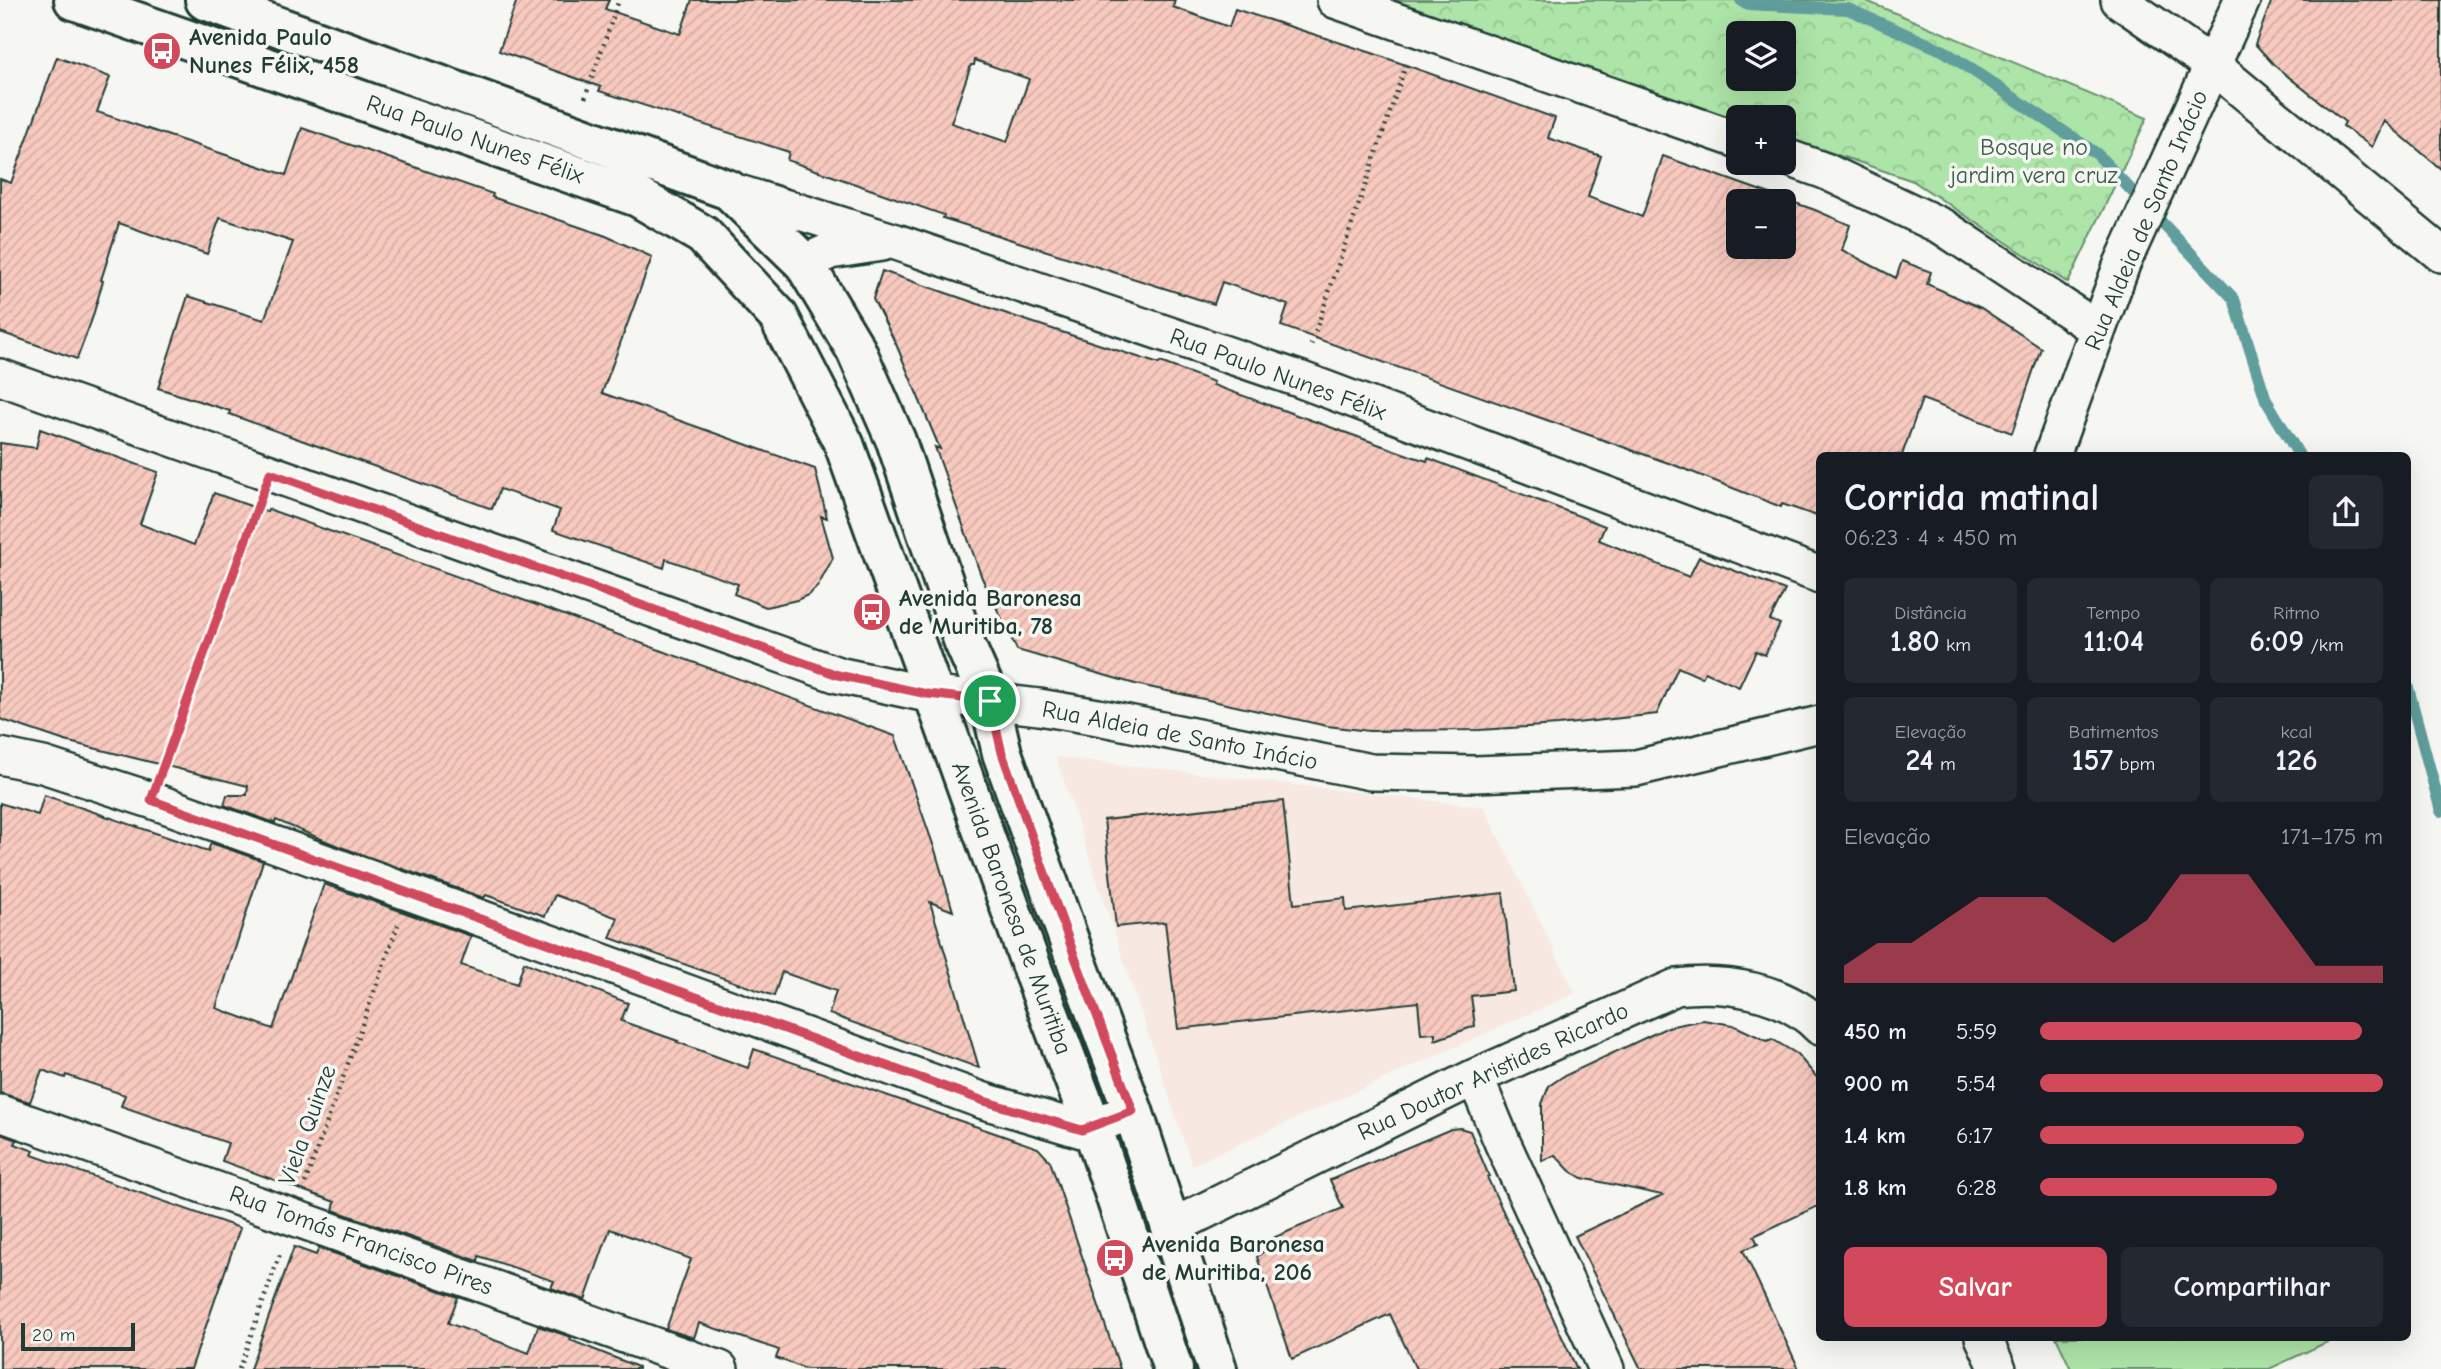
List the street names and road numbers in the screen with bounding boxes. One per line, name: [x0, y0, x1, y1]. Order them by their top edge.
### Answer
street label: Rua Aldeia de Santo Inácio: [2078, 86, 2214, 354]
street label: Rua Paulo Nunes Félix: [363, 89, 588, 190]
street label: Rua Paulo Nunes Félix: [1166, 322, 1390, 426]
street label: Rua Aldeia de Santo Inácio: [1040, 695, 1320, 775]
street label: Avenida Baronesa de Muritiba: [946, 758, 1078, 1058]
street label: Rua Doutor Aristides Ricardo: [1353, 996, 1633, 1146]
street label: Viela Quinze: [272, 1061, 342, 1189]
street label: Rua Tomás Francisco Pires: [226, 1179, 496, 1301]

